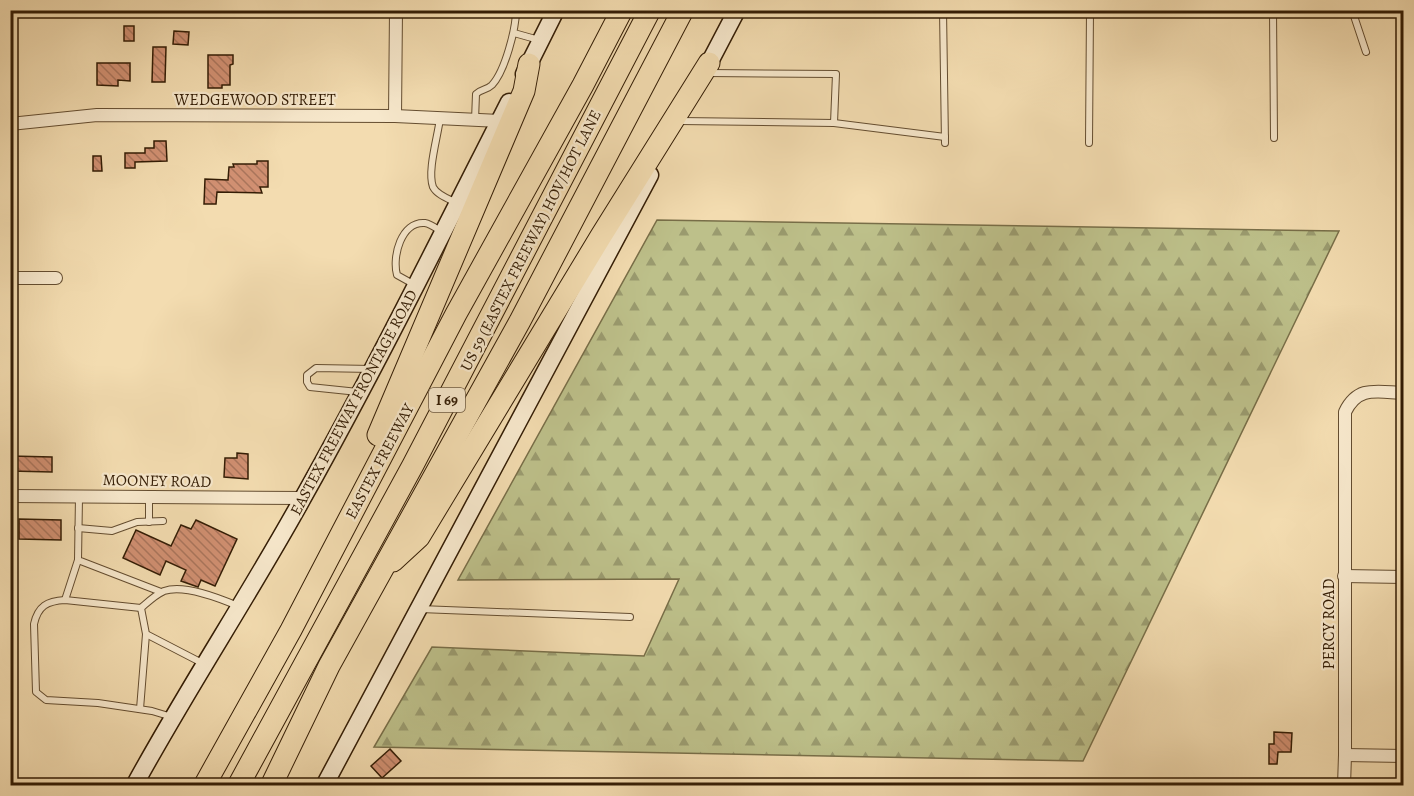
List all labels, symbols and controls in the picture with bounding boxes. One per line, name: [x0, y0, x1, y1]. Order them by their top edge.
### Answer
street label: WEDGEWOOD STREET: [173, 89, 336, 111]
street label: US 59 (EASTEX FREEWAY) HOV/HOT LANE: [455, 106, 607, 375]
street label: EASTEX FREEWAY FRONTAGE ROAD: [285, 286, 421, 518]
road number: I 69: [429, 388, 465, 412]
street label: EASTEX FREEWAY: [341, 400, 417, 522]
street label: MOONEY ROAD: [102, 469, 212, 493]
street label: PERCY ROAD: [1318, 579, 1340, 669]

